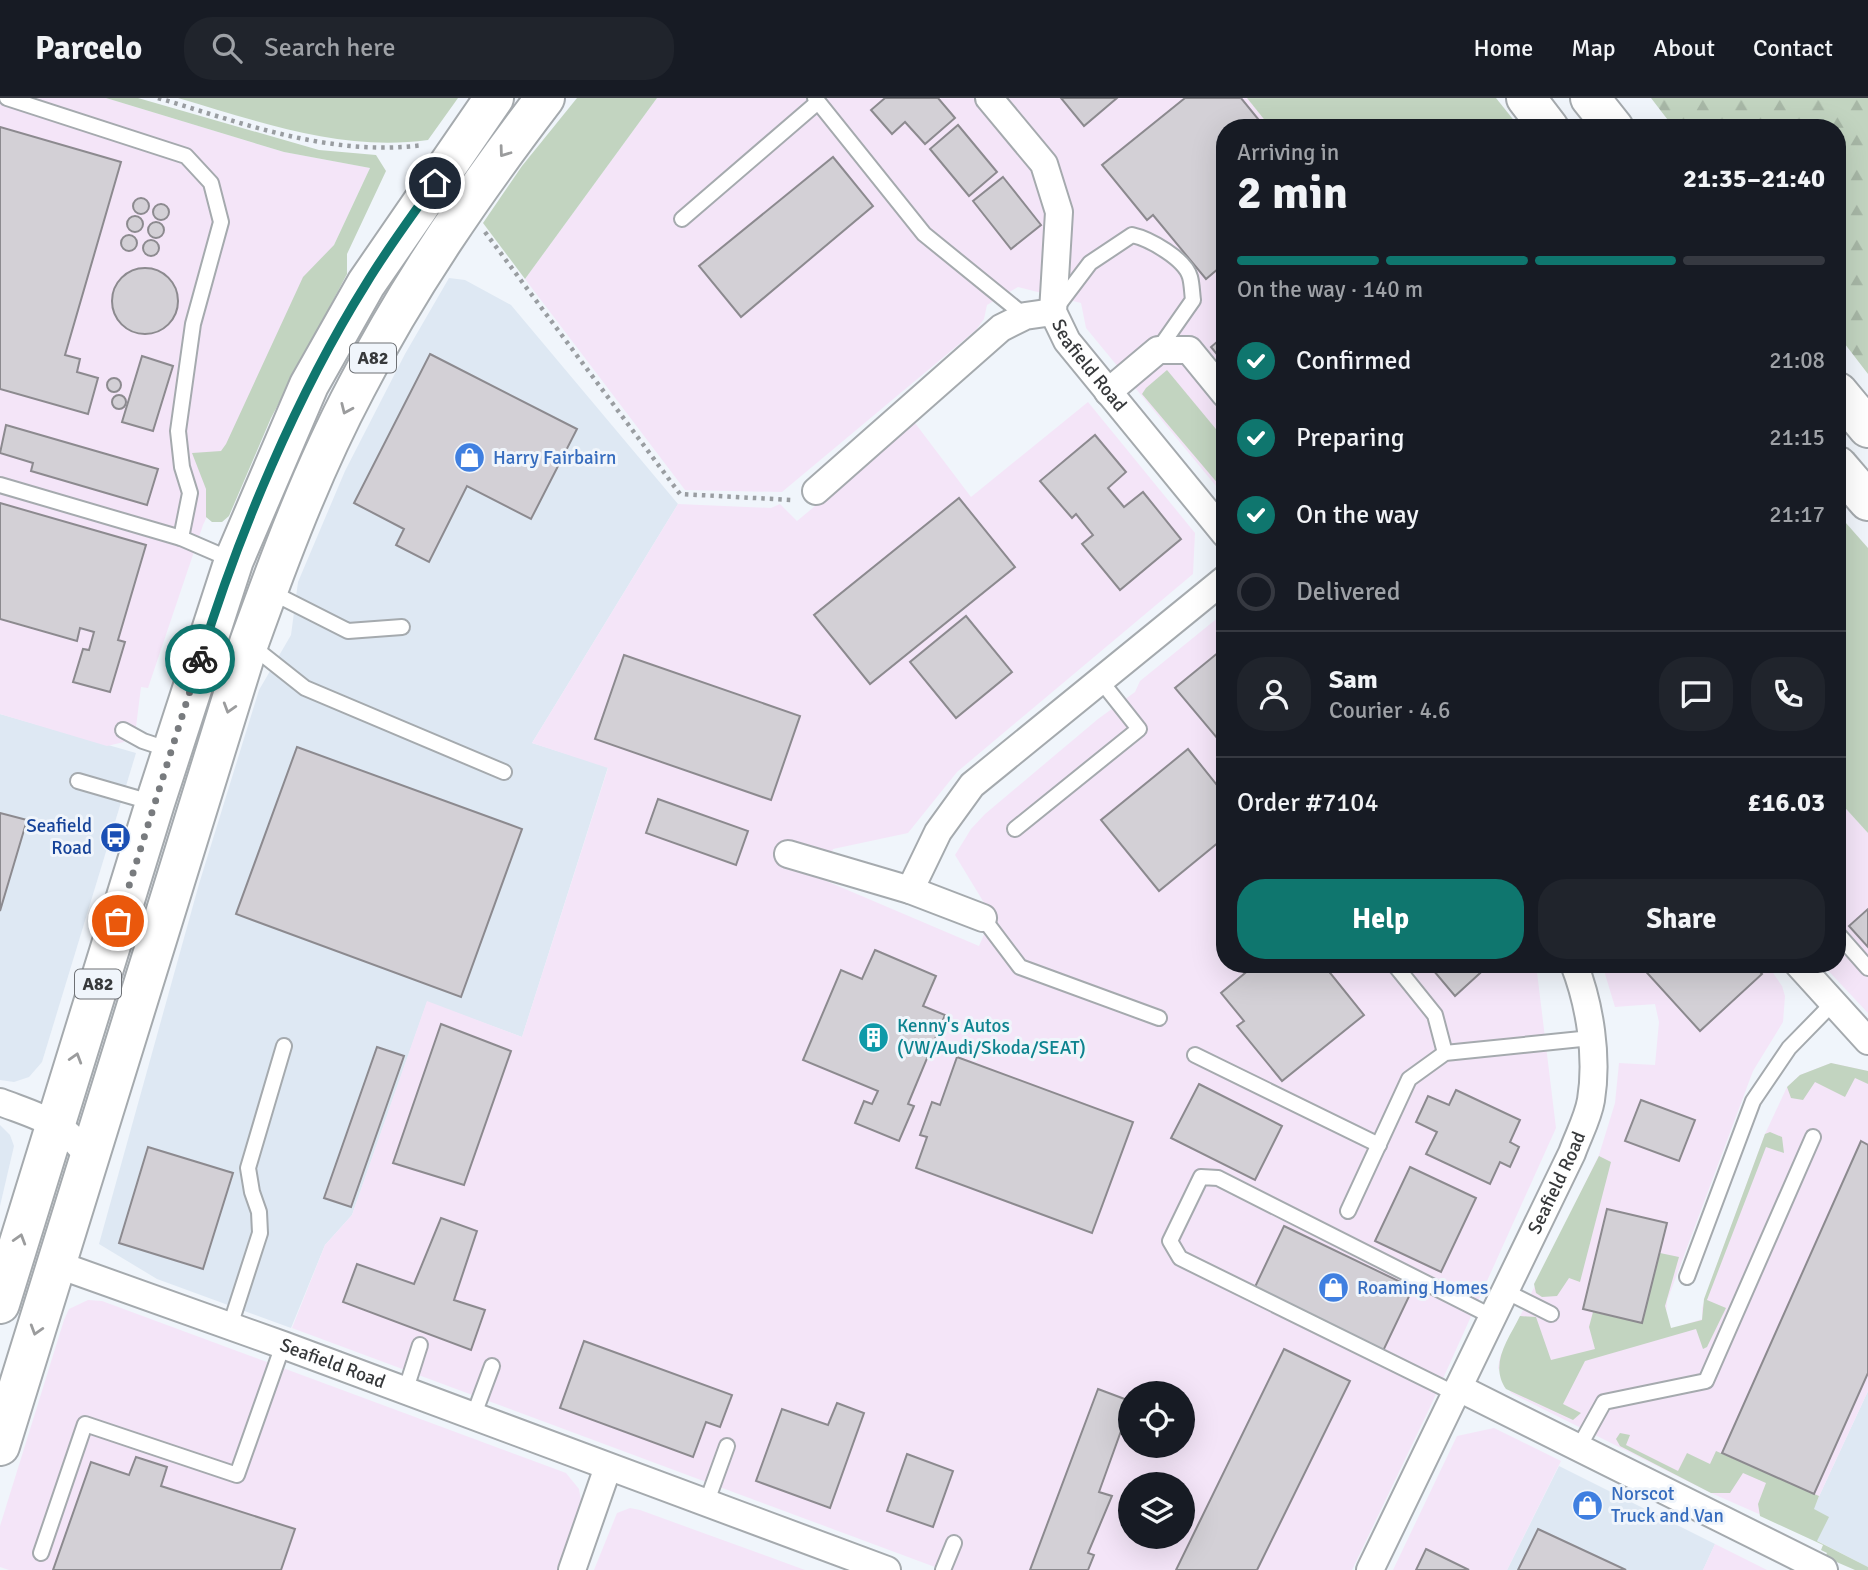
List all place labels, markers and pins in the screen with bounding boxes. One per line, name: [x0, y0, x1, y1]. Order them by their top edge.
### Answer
pin: [405, 153, 465, 213]
shop icon: Harry Fairbairn: [453, 441, 487, 475]
place label: Harry Fairbairn: [493, 446, 616, 470]
place label: Seafield Road: [26, 814, 92, 860]
bus stop icon: Seafield Road: [98, 820, 132, 854]
pin: [88, 891, 148, 951]
place label: Kenny's Autos (VW/Audi/Skoda/SEAT): [897, 1014, 1086, 1060]
building icon: Kenny's Autos (VW/Audi/Skoda/SEAT): [857, 1020, 891, 1054]
shop icon: Roaming Homes: [1317, 1271, 1351, 1305]
place label: Roaming Homes: [1357, 1276, 1488, 1300]
place label: Norscot Truck and Van: [1611, 1482, 1724, 1528]
shop icon: Norscot Truck and Van: [1571, 1488, 1605, 1522]

